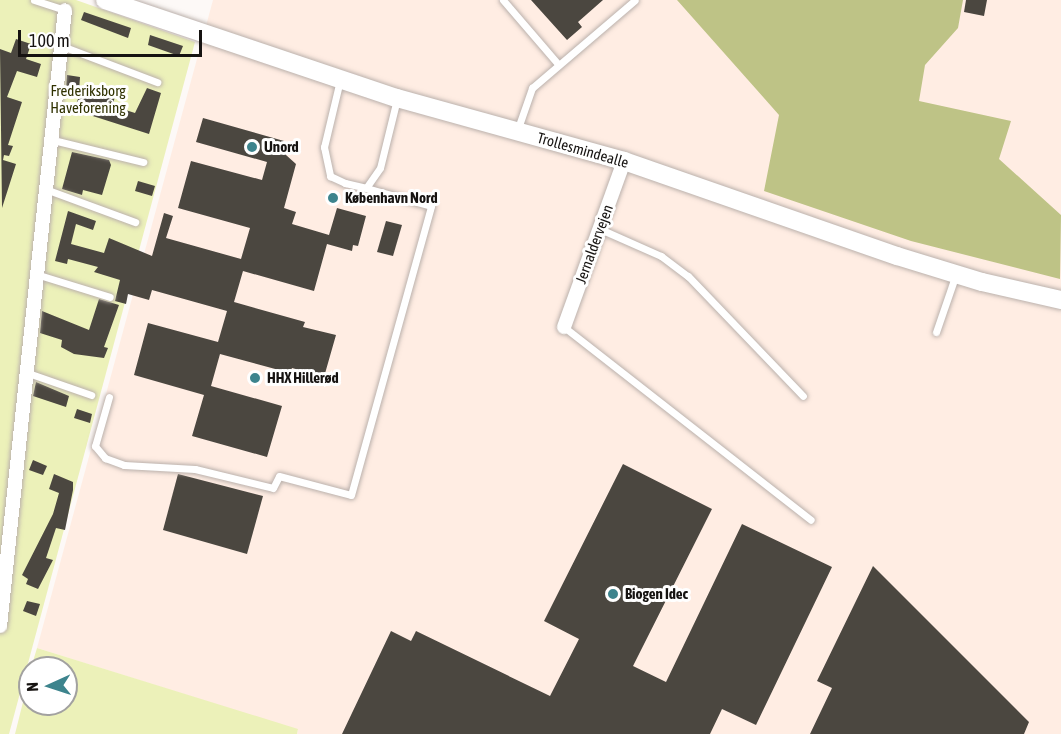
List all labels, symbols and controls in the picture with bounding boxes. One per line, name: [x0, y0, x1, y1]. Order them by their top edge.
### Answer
scale bar: [21, 18, 206, 56]
text: 100 m: [29, 30, 70, 51]
park label: Frederiksborg Haveforening: [50, 81, 126, 116]
street label: Trollesmindealle: [535, 128, 631, 172]
place label: Unord: [264, 138, 299, 156]
marker: Unord: [245, 140, 259, 154]
place label: København Nord: [345, 189, 437, 207]
marker: København Nord: [326, 191, 340, 205]
street label: Jernaldervejen: [571, 202, 617, 286]
place label: HHX Hillerød: [267, 369, 339, 387]
marker: HHX Hillerød: [248, 371, 262, 385]
place label: Biogen Idec: [625, 585, 688, 603]
marker: Biogen Idec: [606, 587, 620, 601]
north arrow: [18, 656, 78, 716]
text: N: [23, 682, 41, 692]

